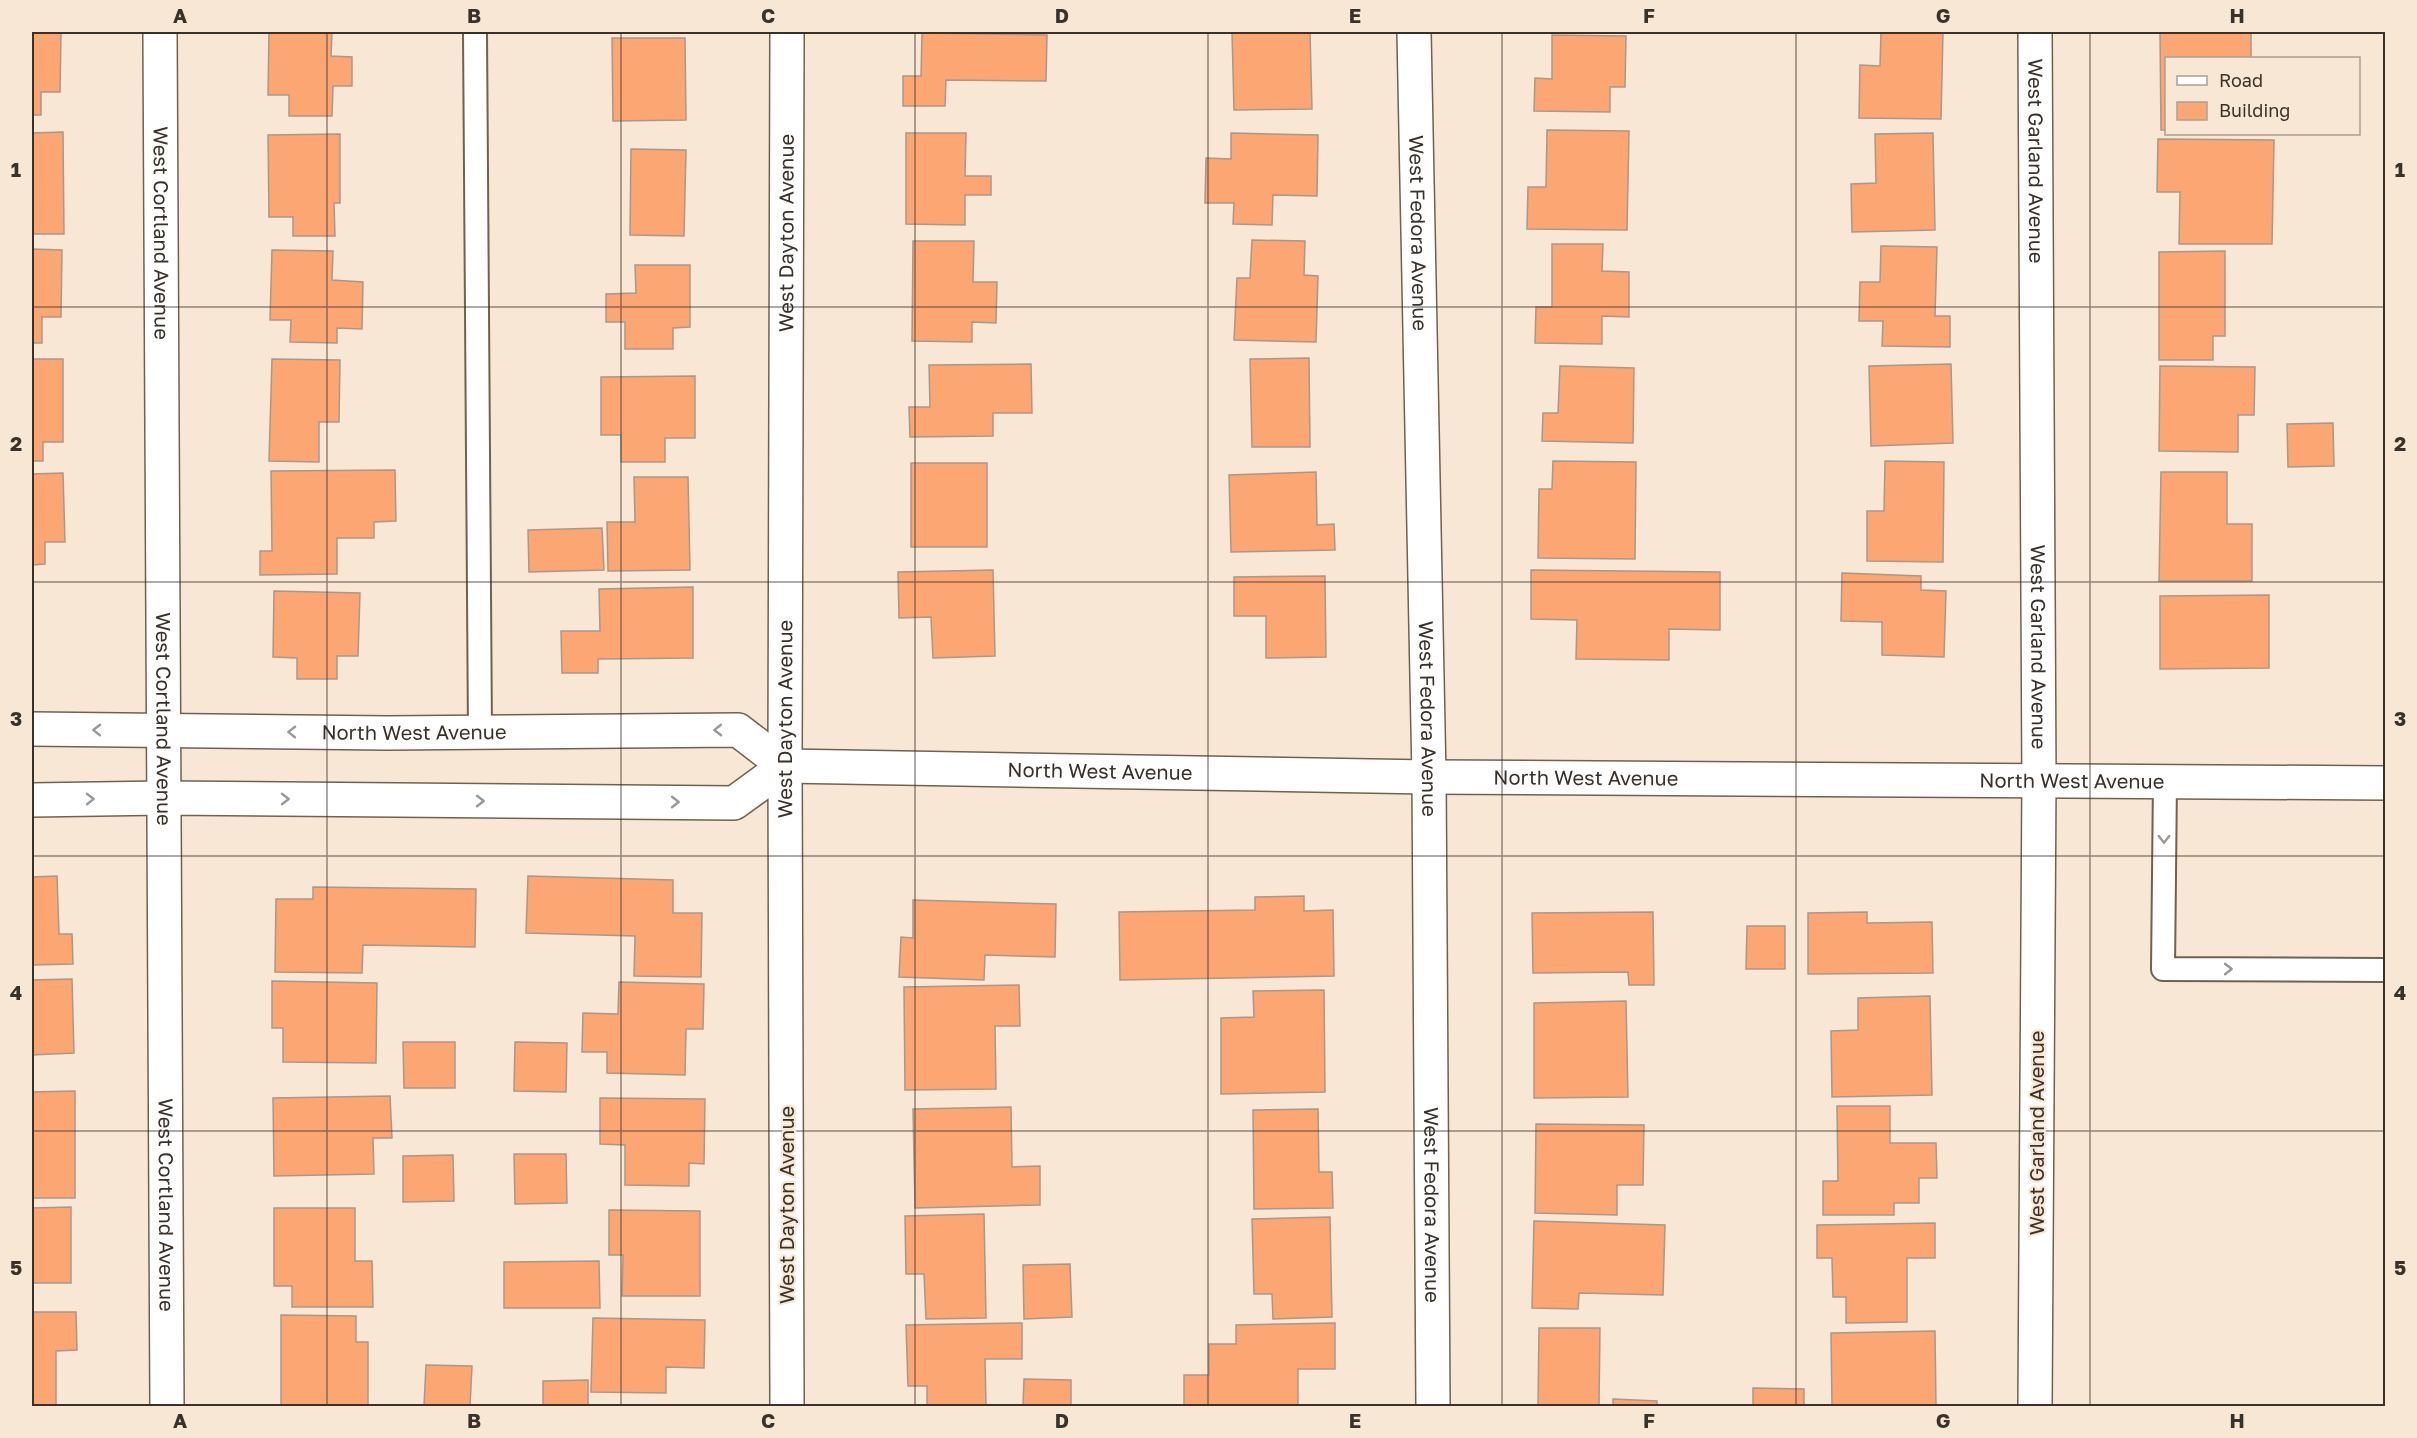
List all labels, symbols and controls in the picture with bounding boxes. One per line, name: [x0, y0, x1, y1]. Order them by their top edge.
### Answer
text: A: [173, 3, 187, 27]
text: B: [467, 3, 481, 27]
text: C: [761, 3, 775, 27]
text: D: [1055, 3, 1069, 27]
text: E: [1349, 3, 1361, 27]
text: F: [1643, 3, 1655, 27]
text: G: [1936, 3, 1950, 27]
text: H: [2229, 3, 2245, 27]
legend: [2165, 57, 2360, 135]
street label: West Garland Avenue: [2024, 59, 2049, 263]
text: Road: [2219, 69, 2263, 91]
text: Building: [2219, 99, 2290, 121]
street label: West Cortland Avenue: [149, 126, 175, 340]
street label: West Dayton Avenue: [773, 134, 798, 332]
street label: West Fedora Avenue: [1405, 135, 1433, 331]
text: 1: [11, 157, 21, 181]
text: 1: [2395, 157, 2405, 181]
text: 2: [10, 431, 22, 455]
text: 2: [2394, 431, 2406, 455]
street label: West Garland Avenue: [2027, 544, 2052, 749]
street label: West Cortland Avenue: [152, 612, 177, 826]
street label: West Dayton Avenue: [772, 620, 796, 818]
street label: West Fedora Avenue: [1415, 621, 1442, 817]
text: 3: [10, 706, 22, 730]
text: 3: [2394, 706, 2406, 730]
street label: North West Avenue: [321, 719, 507, 744]
one-way arrow: [92, 723, 101, 736]
one-way arrow: [713, 724, 722, 737]
one-way arrow: [287, 726, 296, 738]
street label: North West Avenue: [1007, 757, 1193, 784]
street label: North West Avenue: [1493, 764, 1678, 790]
street label: North West Avenue: [1979, 767, 2164, 793]
one-way arrow: [85, 793, 94, 805]
one-way arrow: [280, 793, 289, 805]
one-way arrow: [475, 795, 484, 807]
one-way arrow: [670, 796, 679, 808]
one-way arrow: [2158, 834, 2170, 843]
one-way arrow: [2224, 963, 2233, 976]
text: 4: [10, 980, 22, 1004]
text: 4: [2394, 980, 2406, 1004]
street label: West Garland Avenue: [2024, 1031, 2048, 1235]
street label: West Cortland Avenue: [154, 1098, 180, 1312]
street label: West Dayton Avenue: [774, 1106, 798, 1304]
street label: West Fedora Avenue: [1420, 1107, 1445, 1303]
text: 5: [10, 1255, 22, 1279]
text: 5: [2394, 1255, 2406, 1279]
text: A: [173, 1408, 187, 1432]
text: B: [467, 1408, 481, 1432]
text: C: [761, 1408, 775, 1432]
text: D: [1055, 1408, 1069, 1432]
text: E: [1349, 1408, 1361, 1432]
text: F: [1643, 1408, 1655, 1432]
text: G: [1936, 1408, 1950, 1432]
text: H: [2229, 1408, 2245, 1432]

